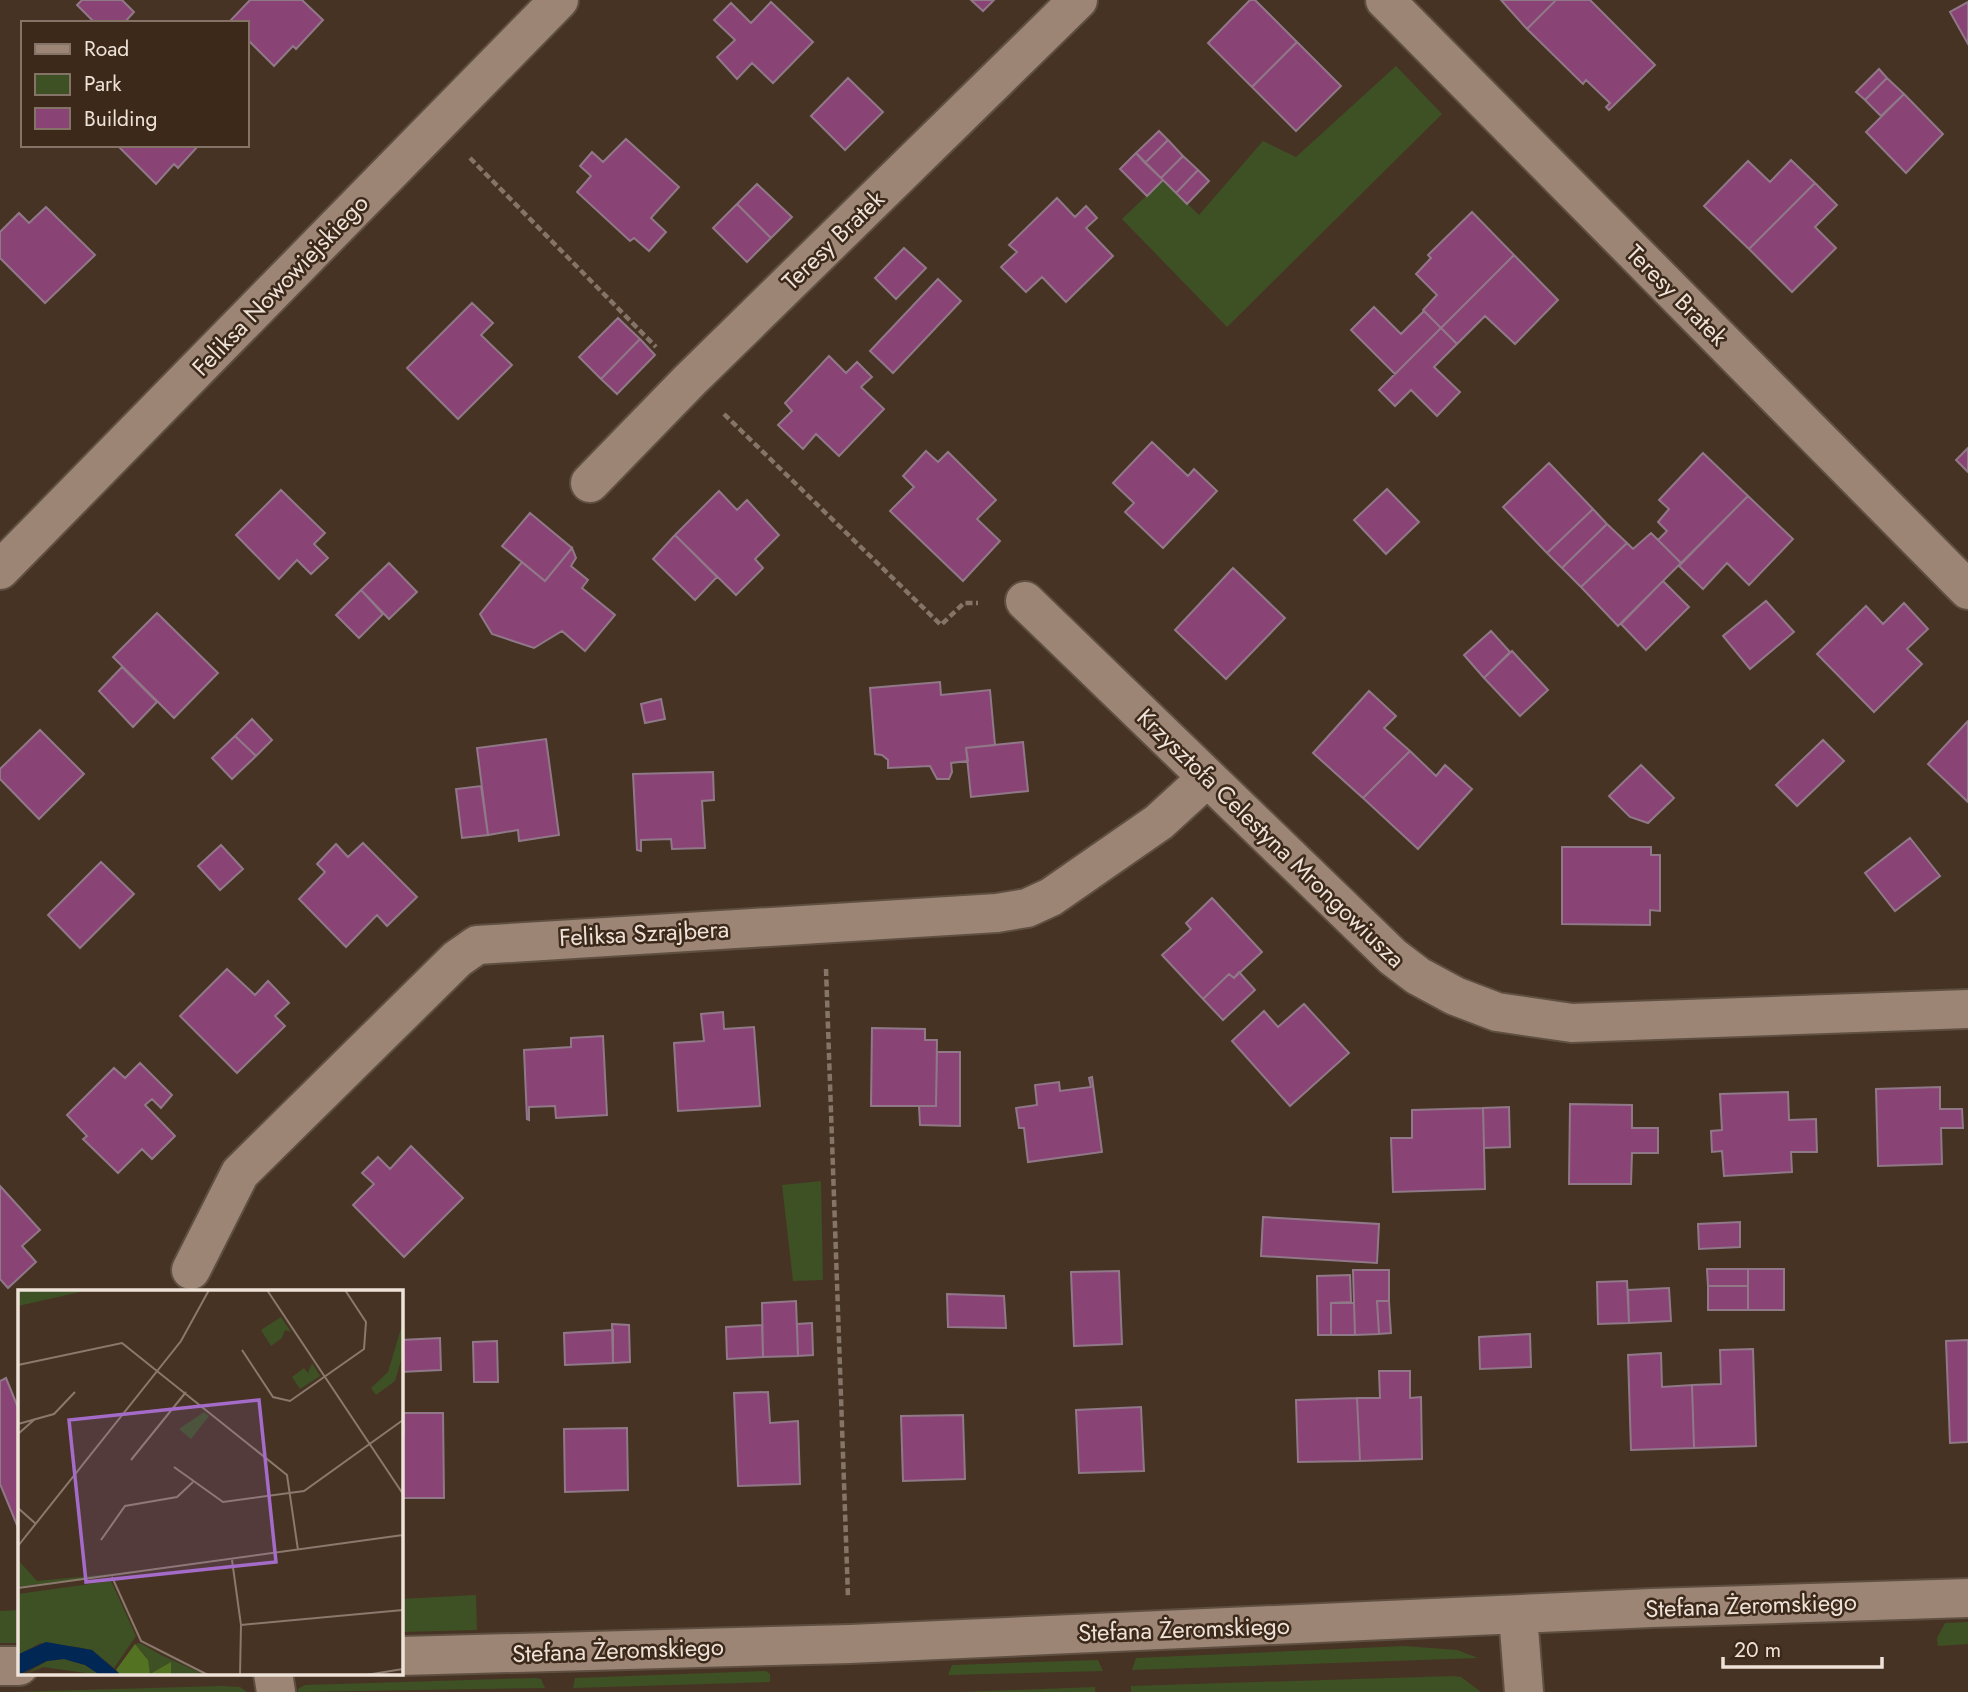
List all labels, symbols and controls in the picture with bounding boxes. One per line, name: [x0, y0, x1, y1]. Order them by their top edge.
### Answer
legend: [21, 21, 248, 147]
text: Road: [84, 34, 129, 64]
text: Park: [84, 69, 122, 99]
text: Building: [84, 104, 157, 134]
street label: Teresy Bratek: [774, 182, 892, 298]
street label: Feliksa Nowowiejskiego: [184, 186, 376, 384]
street label: Teresy Bratek: [1618, 236, 1736, 354]
street label: Krzysztofa Celestyna Mrongowiusza: [1129, 700, 1413, 976]
street label: Feliksa Szrajbera: [558, 911, 730, 955]
inset map: [18, 1290, 402, 1674]
street label: Stefana Żeromskiego: [1645, 1584, 1857, 1626]
street label: Stefana Żeromskiego: [1078, 1608, 1290, 1650]
scale bar: [1723, 1626, 1882, 1670]
street label: Stefana Żeromskiego: [512, 1629, 724, 1671]
text: 20 m: [1734, 1635, 1781, 1665]

